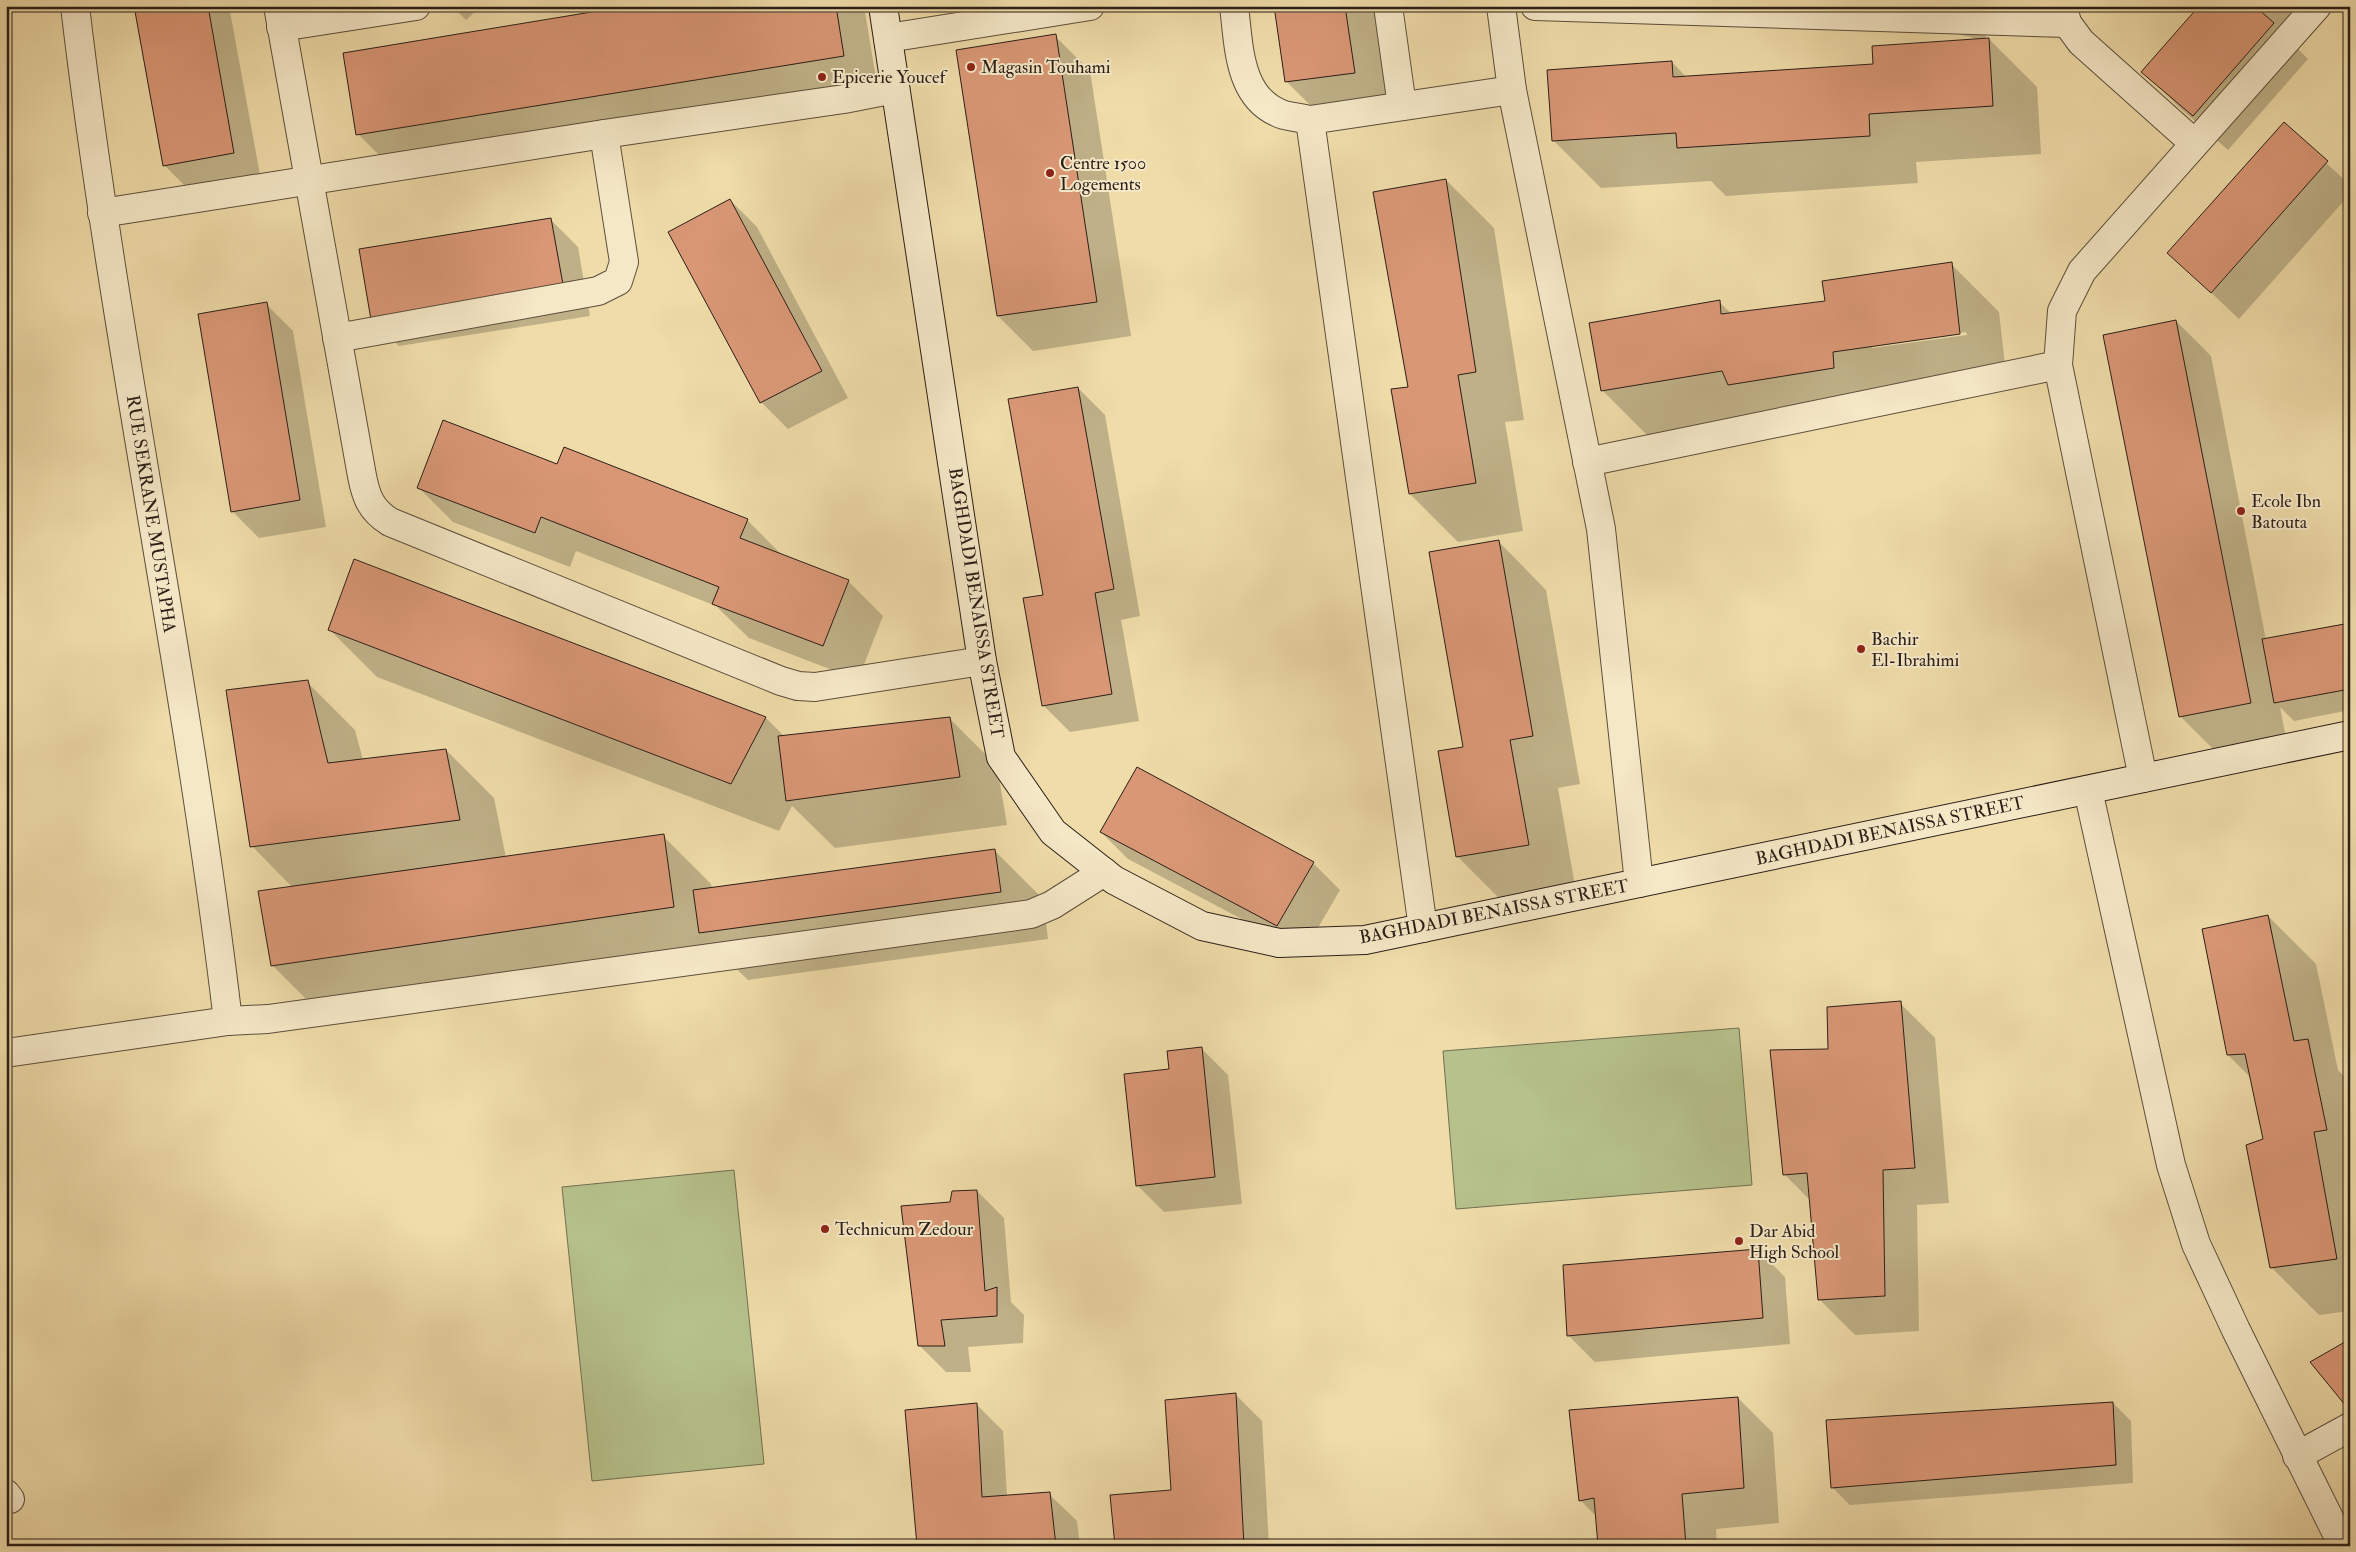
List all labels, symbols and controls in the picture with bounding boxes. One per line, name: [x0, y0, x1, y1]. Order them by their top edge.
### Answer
place label: Magasin Touhami: [981, 56, 1111, 79]
marker: Magasin Touhami: [965, 61, 977, 73]
place label: Epicerie Youcef: [832, 66, 949, 89]
marker: Epicerie Youcef: [816, 71, 828, 83]
place label: Centre 1500 Logements: [1060, 152, 1146, 196]
marker: Centre 1500 Logements: [1044, 167, 1056, 179]
street label: RUE SEKRANE MUSTAPHA: [121, 393, 181, 635]
street label: BAGHDADI BENAISSA STREET: [943, 466, 1009, 741]
place label: Ecole Ibn Batouta: [2251, 490, 2321, 534]
marker: Ecole Ibn Batouta: [2235, 505, 2247, 517]
place label: Bachir El-Ibrahimi: [1871, 628, 1960, 672]
marker: Bachir El-Ibrahimi: [1855, 643, 1867, 655]
street label: BAGHDADI BENAISSA STREET: [1754, 791, 2027, 871]
street label: BAGHDADI BENAISSA STREET: [1357, 874, 1631, 949]
place label: Technicum Zedour: [835, 1218, 973, 1241]
place label: Dar Abid High School: [1749, 1220, 1840, 1264]
marker: Technicum Zedour: [819, 1223, 831, 1235]
marker: Dar Abid High School: [1733, 1235, 1745, 1247]

